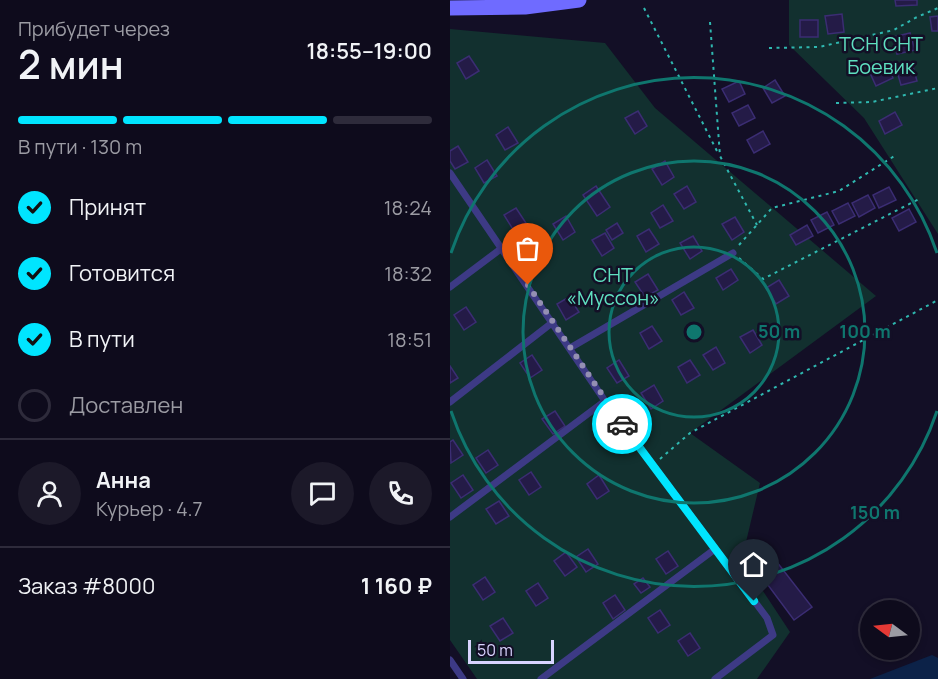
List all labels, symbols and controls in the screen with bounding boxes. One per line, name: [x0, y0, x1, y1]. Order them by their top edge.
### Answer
text: Прибудет через: [18, 15, 170, 42]
park label: ТСН СНТ Боевик: [839, 30, 923, 80]
text: 18:55–19:00: [307, 36, 432, 66]
text: 2 мин: [18, 37, 124, 91]
text: В пути · 130 m: [18, 133, 142, 160]
icon: check: [18, 191, 51, 224]
text: Принят: [69, 192, 146, 222]
text: 18:24: [384, 194, 432, 221]
pin: [502, 223, 553, 285]
icon: bag: [511, 232, 544, 265]
icon: check: [18, 257, 51, 290]
text: Готовится: [69, 258, 175, 288]
text: 18:32: [384, 260, 432, 287]
park label: СНТ «Муссон»: [566, 261, 660, 311]
text: 50 m: [758, 319, 800, 343]
text: 100 m: [839, 319, 891, 343]
centre of rings: [684, 322, 704, 342]
icon: check: [18, 323, 51, 356]
text: В пути: [69, 324, 135, 354]
text: 18:51: [387, 326, 432, 353]
text: Доставлен: [69, 390, 183, 420]
courier: [592, 394, 652, 454]
icon: car: [606, 408, 639, 441]
button: person: [18, 462, 81, 525]
button: chat: [291, 462, 354, 525]
button: phone: [369, 462, 432, 525]
text: Анна: [96, 465, 151, 495]
text: Курьер · 4.7: [96, 495, 203, 522]
text: 150 m: [850, 500, 900, 524]
pin: [728, 539, 779, 601]
icon: home: [737, 548, 770, 581]
text: Заказ #8000: [18, 571, 155, 601]
text: 1 160 ₽: [361, 571, 432, 601]
north arrow: [860, 600, 920, 660]
map controls: [860, 600, 920, 660]
scale bar: [468, 637, 554, 664]
text: 50 m: [477, 639, 513, 661]

